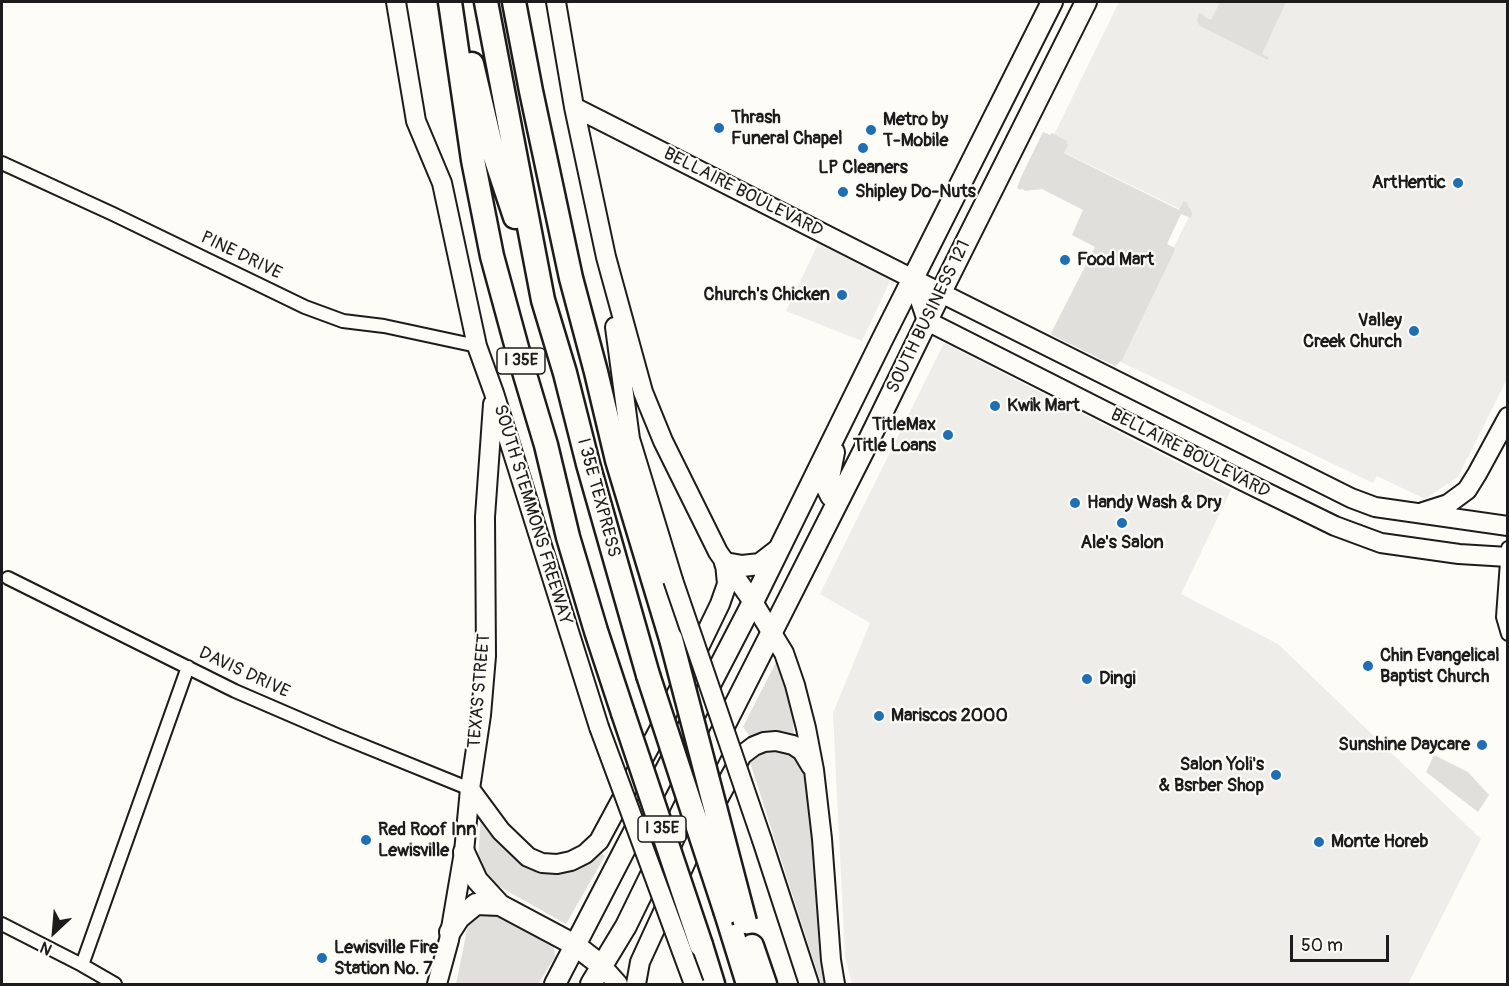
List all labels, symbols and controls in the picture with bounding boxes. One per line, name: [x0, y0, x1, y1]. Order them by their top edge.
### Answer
place label: Thrash Funeral Chapel: [731, 107, 843, 150]
place label: Metro by T-Mobile: [883, 109, 948, 152]
marker: Thrash Funeral Chapel: [712, 121, 726, 135]
marker: Metro by T-Mobile: [864, 123, 878, 137]
marker: LP Cleaners: [856, 141, 870, 155]
street label: BELLAIRE BOULEVARD: [660, 143, 826, 243]
place label: LP Cleaners: [818, 157, 908, 179]
place label: ArtHentic: [1372, 172, 1446, 194]
marker: ArtHentic: [1451, 176, 1465, 190]
place label: Shipley Do-Nuts: [855, 181, 976, 203]
marker: Shipley Do-Nuts: [836, 185, 850, 199]
street label: PINE DRIVE: [197, 227, 285, 285]
street label: SOUTH BUSINESS 121: [883, 237, 975, 397]
place label: Food Mart: [1077, 249, 1154, 271]
marker: Food Mart: [1058, 253, 1072, 267]
place label: Church's Chicken: [704, 284, 830, 306]
marker: Church's Chicken: [835, 288, 849, 302]
place label: Valley Creek Church: [1303, 310, 1402, 352]
marker: Valley Creek Church: [1407, 324, 1421, 338]
road number: I 35E: [497, 348, 545, 374]
place label: Kwik Mart: [1007, 395, 1080, 417]
marker: Kwik Mart: [988, 399, 1002, 413]
street label: SOUTH STEMMONS FREEWAY: [488, 402, 576, 628]
street label: BELLAIRE BOULEVARD: [1107, 404, 1273, 504]
place label: TitleMax Title Loans: [853, 414, 936, 456]
marker: TitleMax Title Loans: [941, 428, 955, 442]
street label: I 35E TEXPRESS: [572, 436, 624, 560]
place label: Handy Wash & Dry: [1087, 492, 1221, 514]
marker: Handy Wash & Dry: [1068, 496, 1082, 510]
marker: Ale's Salon: [1115, 516, 1129, 530]
place label: Ale's Salon: [1080, 532, 1164, 554]
street label: TEXAS STREET: [464, 633, 496, 749]
street label: DAVIS DRIVE: [195, 643, 293, 703]
place label: Chin Evangelical Baptist Church: [1380, 645, 1500, 688]
marker: Chin Evangelical Baptist Church: [1361, 659, 1375, 673]
place label: Dingi: [1099, 668, 1136, 690]
marker: Dingi: [1080, 672, 1094, 686]
place label: Mariscos 2000: [891, 705, 1008, 727]
marker: Mariscos 2000: [872, 709, 886, 723]
place label: Sunshine Daycare: [1338, 734, 1470, 756]
marker: Sunshine Daycare: [1475, 738, 1489, 752]
place label: Salon Yoli's & Bsrber Shop: [1159, 754, 1264, 796]
marker: Salon Yoli's & Bsrber Shop: [1269, 768, 1283, 782]
road number: I 35E: [638, 816, 686, 842]
place label: Red Roof Inn Lewisville: [378, 819, 476, 862]
place label: Monte Horeb: [1331, 831, 1428, 853]
marker: Red Roof Inn Lewisville: [359, 833, 373, 847]
marker: Monte Horeb: [1312, 835, 1326, 849]
north arrow: [24, 902, 84, 962]
scale bar: [1293, 923, 1392, 961]
text: 50 m: [1301, 934, 1343, 957]
text: N: [37, 937, 55, 960]
place label: Lewisville Fire Station No. 7: [334, 937, 438, 980]
marker: Lewisville Fire Station No. 7: [315, 951, 329, 965]

